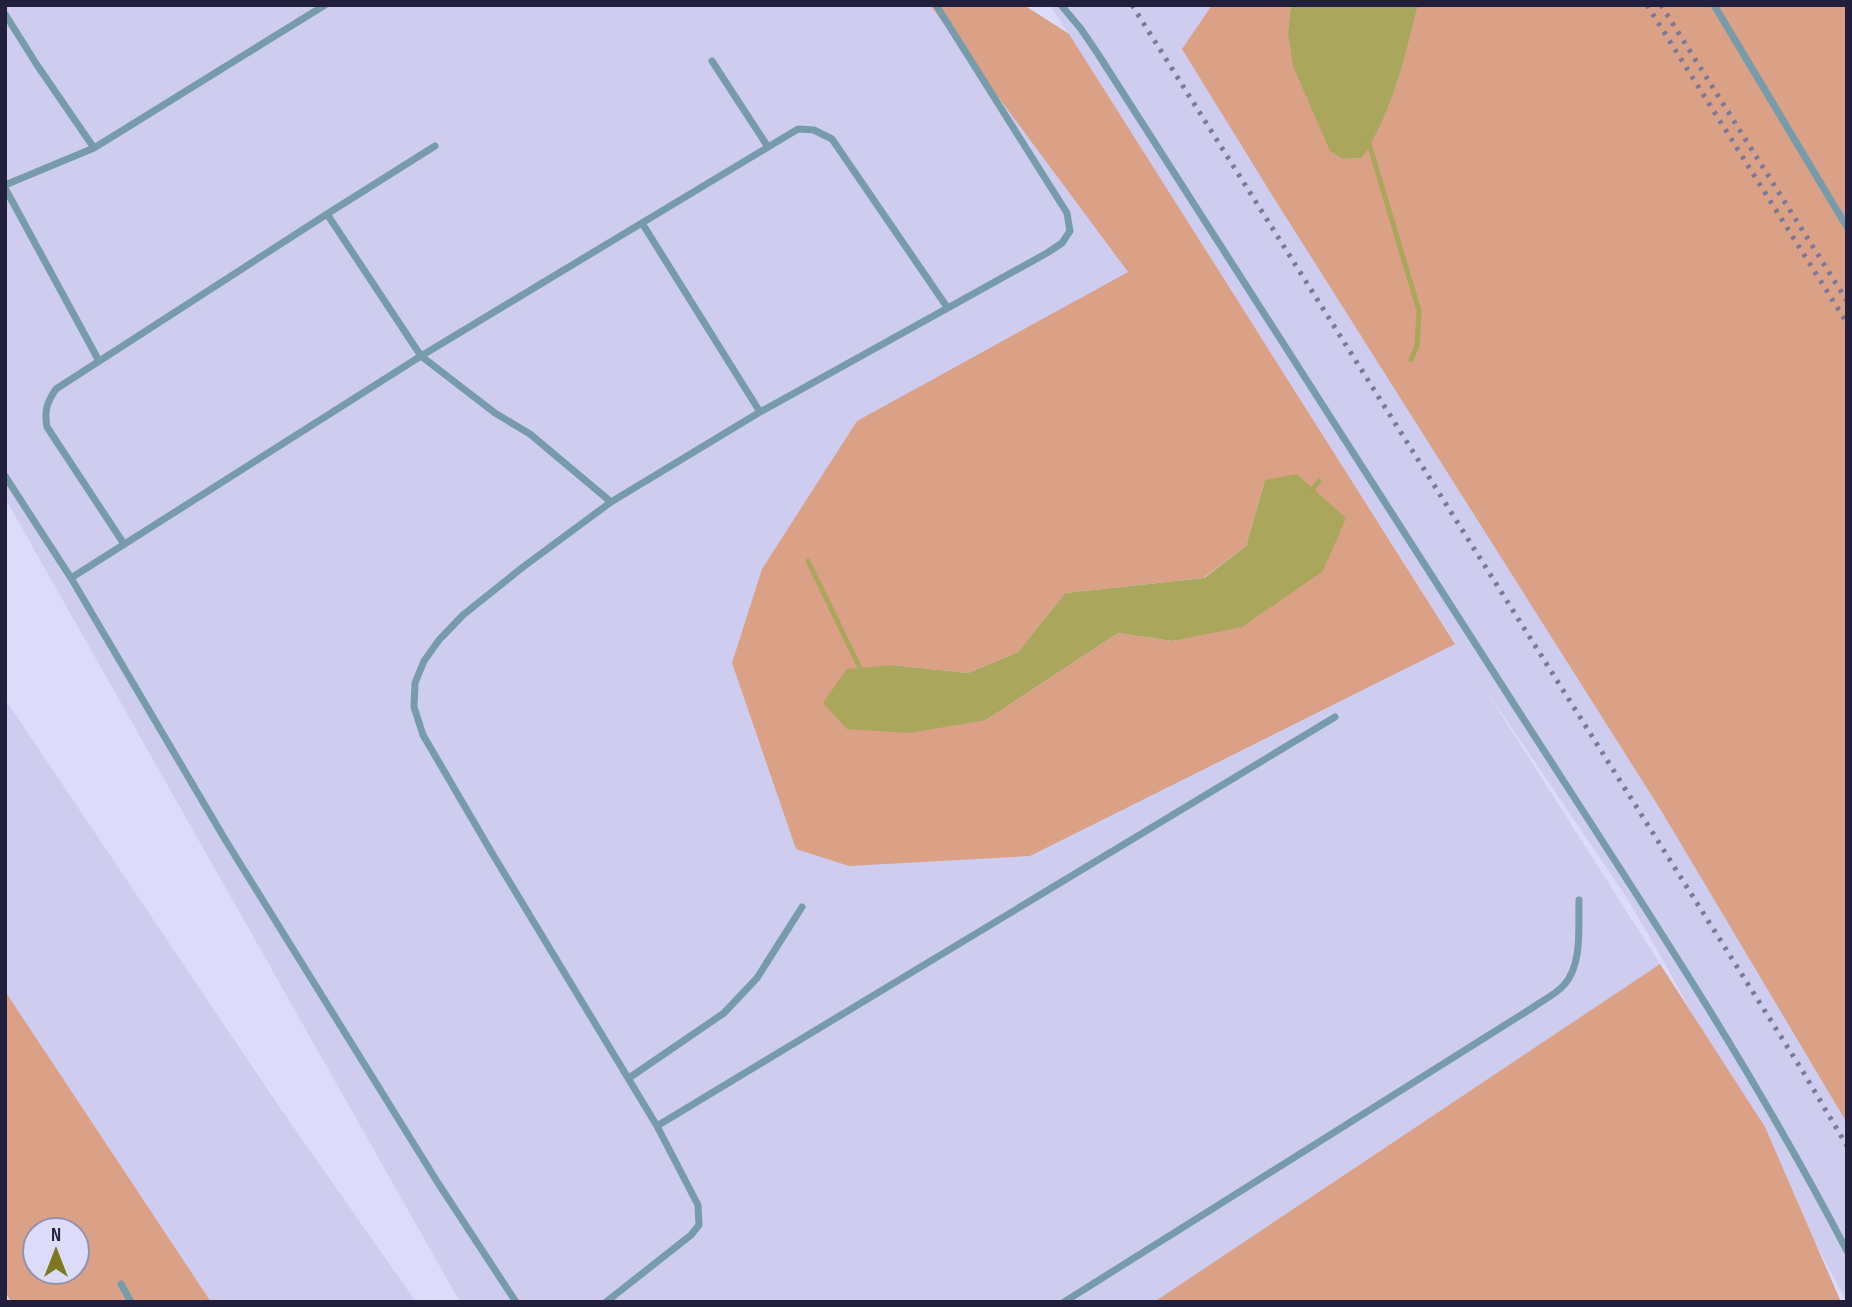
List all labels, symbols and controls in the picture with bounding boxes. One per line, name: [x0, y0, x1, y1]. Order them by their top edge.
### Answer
north arrow: [21, 1216, 91, 1286]
text: N: [51, 1224, 61, 1247]

